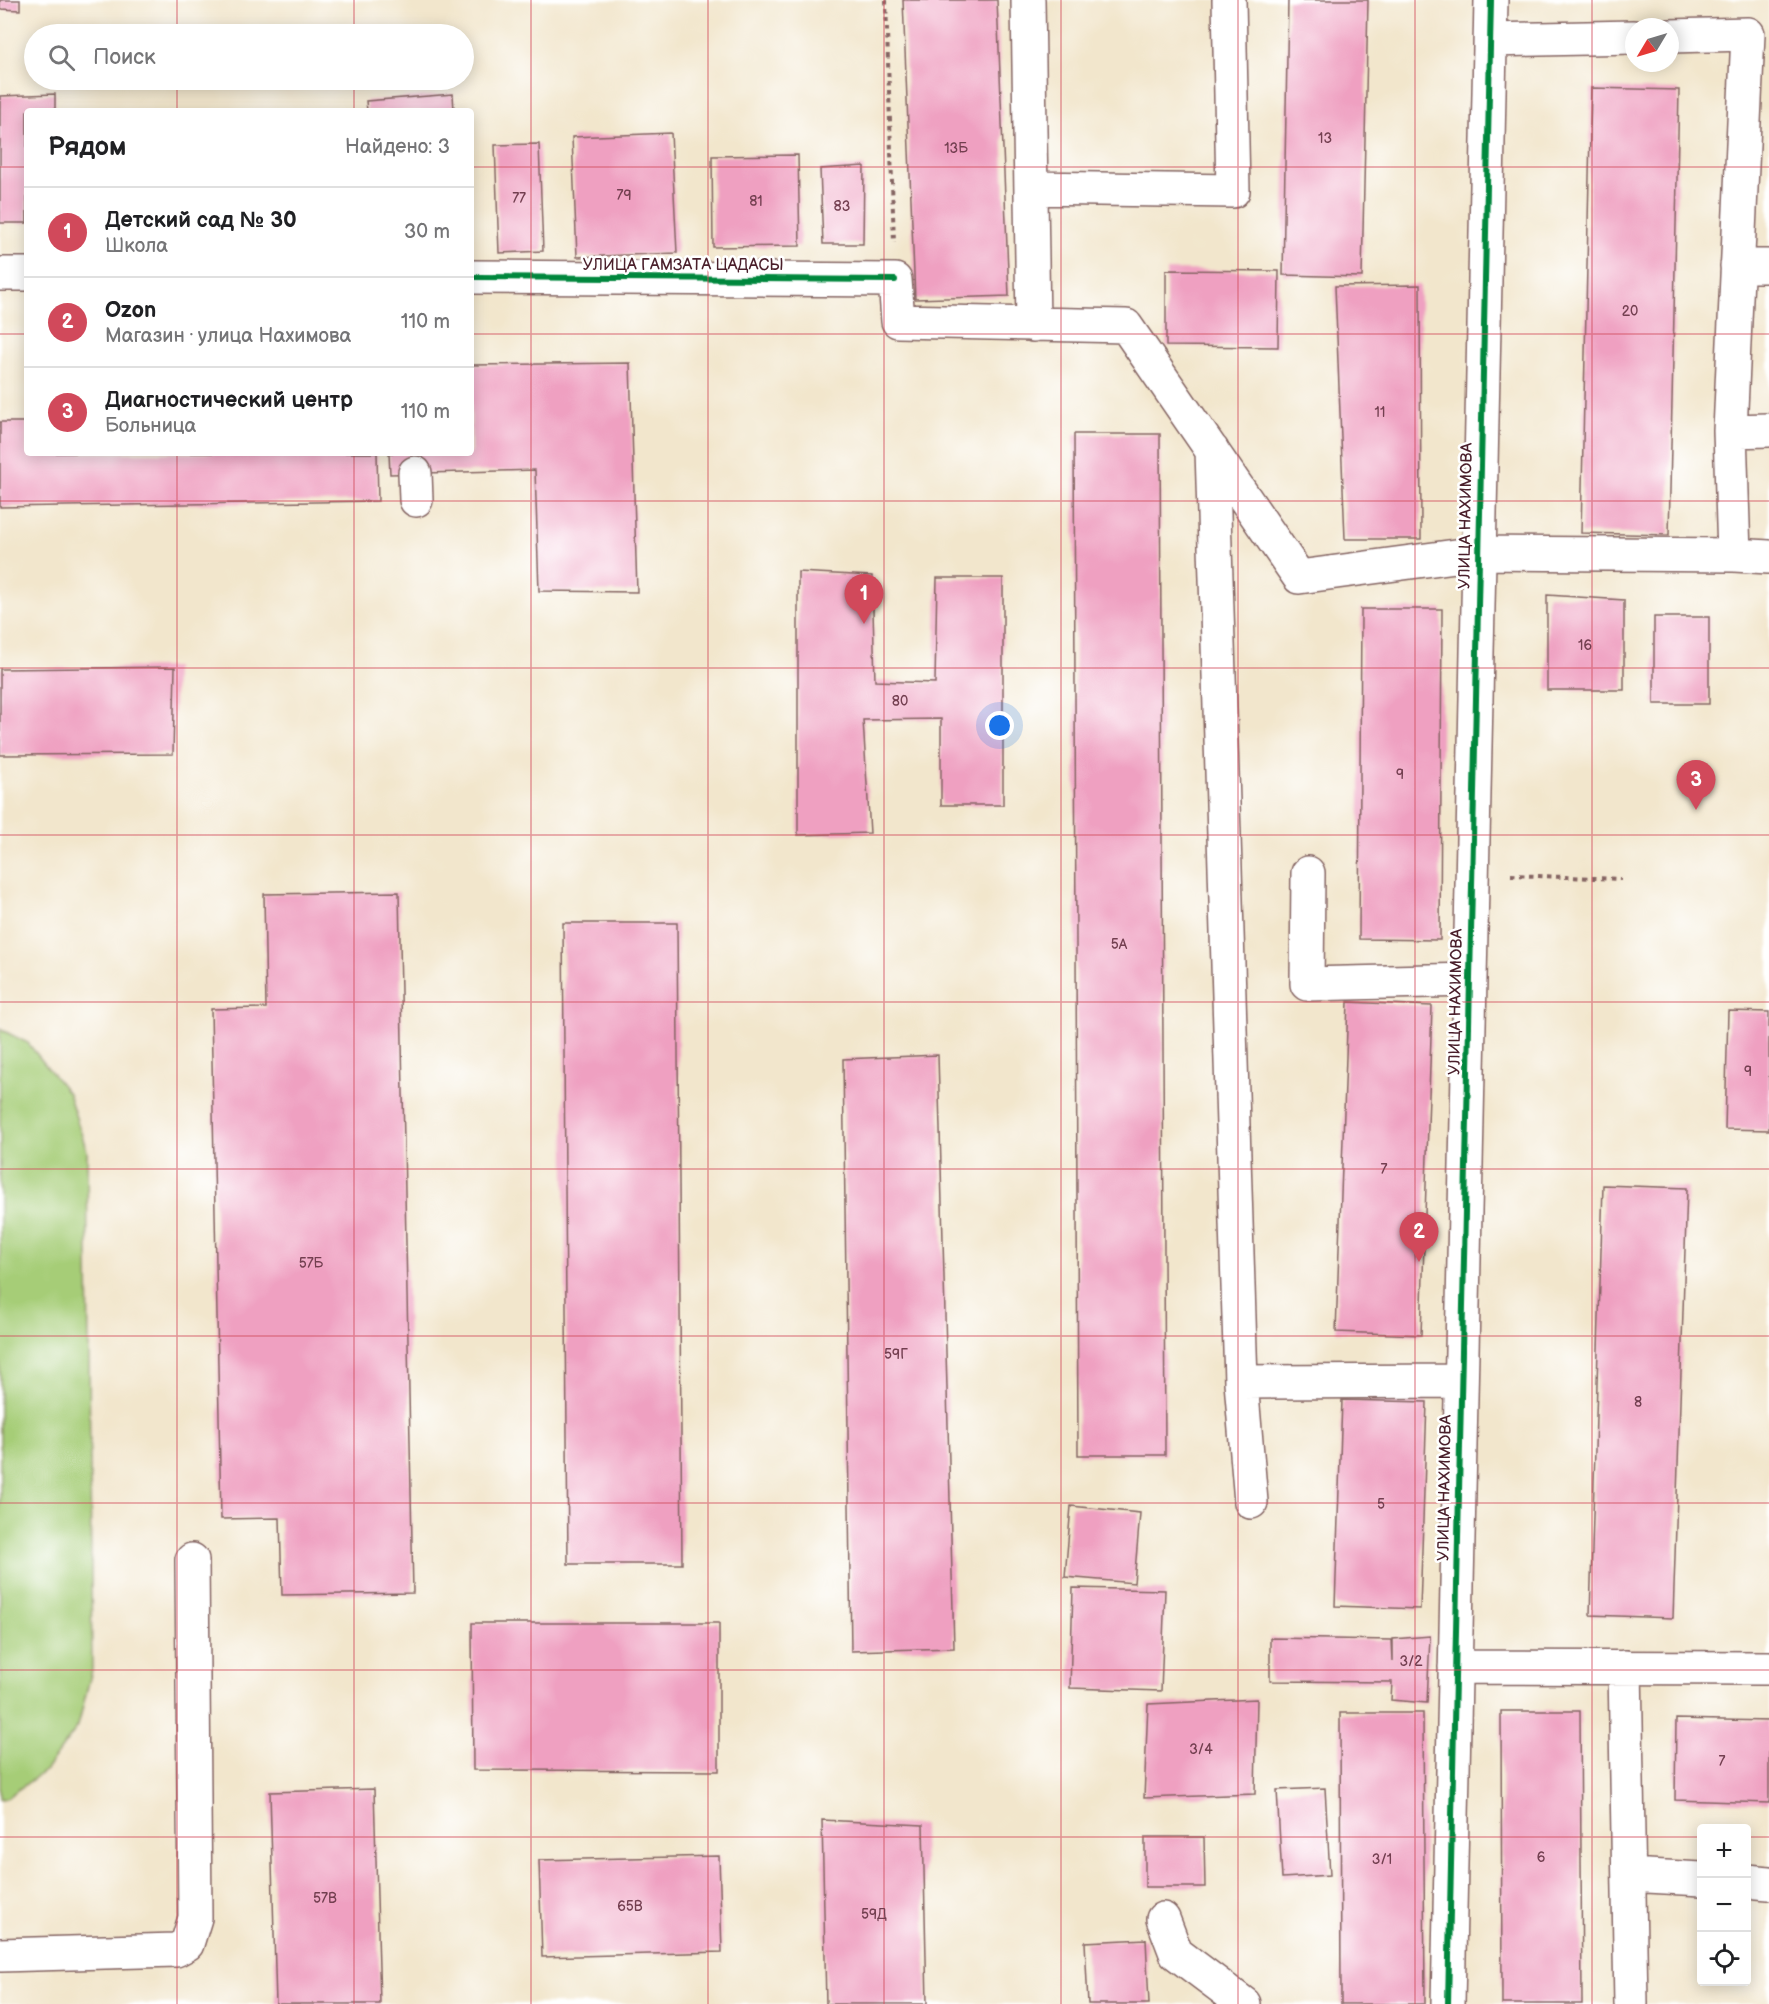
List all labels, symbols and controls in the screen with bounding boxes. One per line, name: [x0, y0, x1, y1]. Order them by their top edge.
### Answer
north arrow: [1625, 18, 1679, 72]
search box: [24, 24, 474, 90]
icon: search: [45, 41, 78, 74]
text: Поиск: [93, 44, 156, 71]
house number: 13: [1318, 130, 1332, 147]
text: Рядом: [48, 132, 126, 163]
text: Найдено: 3: [345, 135, 450, 159]
house number: 13Б: [944, 140, 968, 157]
house number: 79: [617, 187, 631, 204]
house number: 77: [512, 190, 526, 207]
house number: 81: [749, 193, 763, 210]
house number: 83: [834, 198, 850, 215]
text: Детский сад № 30: [105, 207, 297, 234]
text: 1: [63, 220, 72, 244]
text: 30 m: [404, 220, 450, 244]
text: Школа: [105, 234, 168, 258]
street label: УЛИЦА ГАМЗАТА ЦАДАСЫ: [582, 256, 784, 275]
text: Ozon: [105, 297, 156, 324]
house number: 20: [1622, 303, 1638, 320]
text: 2: [62, 310, 73, 334]
text: 110 m: [401, 310, 450, 334]
text: Магазин · улица Нахимова: [105, 324, 351, 348]
text: Диагностический центр: [105, 387, 353, 414]
text: 3: [62, 400, 73, 424]
text: 110 m: [401, 400, 450, 424]
house number: 11: [1375, 404, 1385, 421]
text: Больница: [105, 414, 196, 438]
street label: УЛИЦА НАХИМОВА: [1455, 442, 1477, 589]
pin: 1: [844, 574, 884, 624]
house number: 16: [1578, 637, 1592, 654]
house number: 80: [892, 693, 908, 710]
your location: [985, 711, 1014, 740]
pin: 3: [1676, 760, 1716, 810]
house number: 9: [1396, 766, 1404, 783]
street label: УЛИЦА НАХИМОВА: [1445, 928, 1467, 1075]
house number: 5А: [1111, 936, 1128, 953]
house number: 9: [1744, 1063, 1752, 1080]
house number: 7: [1381, 1161, 1388, 1178]
pin: 2: [1400, 1212, 1438, 1262]
house number: 57Б: [299, 1255, 324, 1272]
house number: 59Г: [884, 1346, 908, 1363]
house number: 8: [1634, 1394, 1642, 1411]
street label: УЛИЦА НАХИМОВА: [1434, 1414, 1456, 1561]
house number: 5: [1377, 1496, 1385, 1513]
house number: 3/2: [1399, 1653, 1423, 1670]
house number: 3/4: [1189, 1741, 1213, 1758]
house number: 7: [1719, 1753, 1726, 1770]
map controls: [1697, 1824, 1751, 1986]
button: +: [1697, 1824, 1751, 1878]
house number: 6: [1537, 1849, 1546, 1866]
house number: 3/1: [1372, 1851, 1392, 1868]
button: −: [1697, 1878, 1751, 1932]
house number: 57В: [313, 1890, 337, 1907]
house number: 65В: [617, 1898, 643, 1915]
house number: 59Д: [861, 1906, 887, 1923]
button: locate: [1697, 1932, 1751, 1986]

